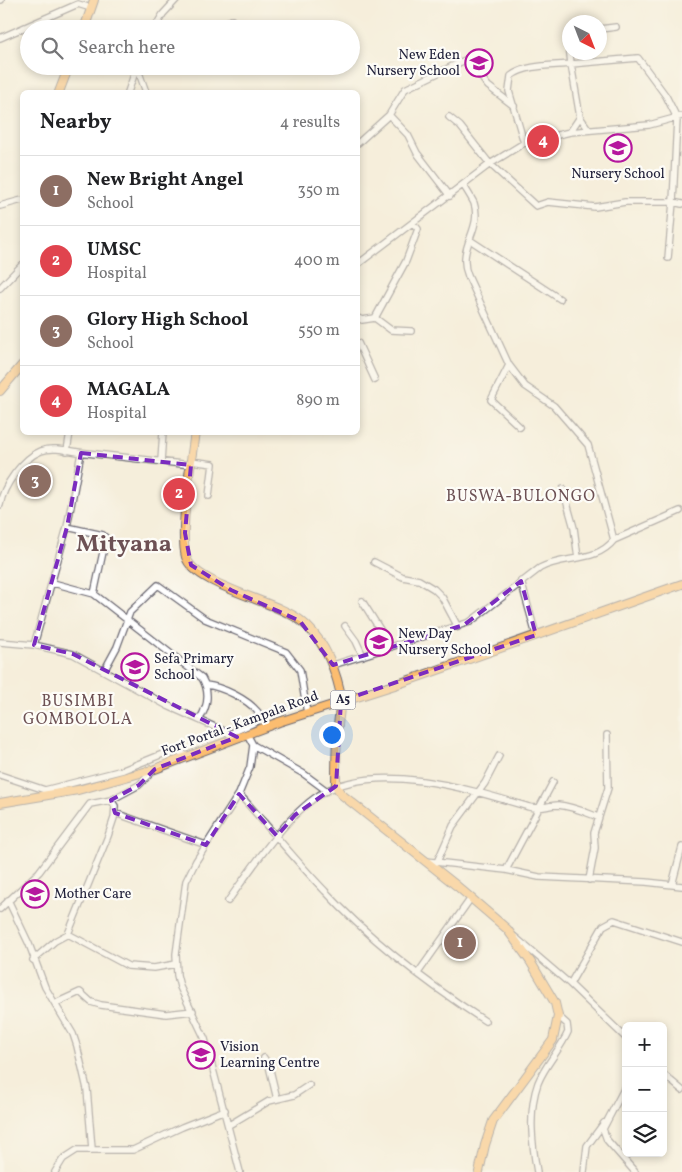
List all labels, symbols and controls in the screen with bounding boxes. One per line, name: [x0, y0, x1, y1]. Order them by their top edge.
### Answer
north arrow: [562, 15, 607, 60]
search box: [20, 20, 360, 75]
icon: search: [38, 34, 66, 62]
text: Search here: [78, 35, 175, 61]
place label: New Eden Nursery School: [366, 46, 460, 81]
school or university icon: New Eden Nursery School: [464, 48, 494, 78]
text: Nearby: [40, 108, 111, 137]
text: 4 results: [280, 112, 340, 134]
pin: 4: [527, 122, 559, 160]
school or university icon: Nursery School: [603, 133, 633, 163]
place label: Nursery School: [571, 165, 665, 184]
text: New Bright Angel: [87, 167, 243, 193]
text: 1: [53, 180, 59, 202]
text: 350 m: [297, 180, 340, 202]
text: School: [87, 193, 134, 215]
text: UMSC: [87, 237, 141, 263]
text: 2: [52, 250, 60, 272]
text: 400 m: [294, 250, 340, 272]
text: Hospital: [87, 263, 147, 285]
text: Glory High School: [87, 307, 249, 333]
text: 3: [52, 320, 60, 342]
text: 550 m: [298, 320, 340, 342]
text: School: [87, 333, 134, 355]
text: MAGALA: [87, 377, 170, 403]
text: 4: [51, 390, 61, 412]
text: 890 m: [296, 390, 340, 412]
text: Hospital: [87, 403, 147, 425]
pin: 3: [19, 462, 51, 500]
pin: 2: [163, 475, 195, 513]
district label: BUSWA-BULONGO: [446, 486, 596, 508]
district label: Mityana: [76, 528, 172, 562]
place label: New Day Nursery School: [398, 625, 492, 660]
school or university icon: New Day Nursery School: [364, 627, 394, 657]
place label: Sefa Primary School: [154, 650, 234, 685]
school or university icon: Sefa Primary School: [120, 652, 150, 682]
street label: Fort Portal - Kampala Road: [159, 687, 321, 761]
road number: A5: [330, 690, 356, 710]
district label: BUSIMBI GOMBOLOLA: [23, 691, 133, 731]
your location: [319, 722, 345, 748]
school or university icon: Mother Care: [20, 879, 50, 909]
place label: Mother Care: [54, 885, 132, 904]
pin: 1: [444, 924, 476, 962]
map controls: [622, 1022, 667, 1157]
button: +: [622, 1022, 667, 1067]
place label: Vision Learning Centre: [220, 1038, 320, 1073]
school or university icon: Vision Learning Centre: [186, 1040, 216, 1070]
button: −: [622, 1067, 667, 1112]
button: layers: [622, 1112, 667, 1157]

